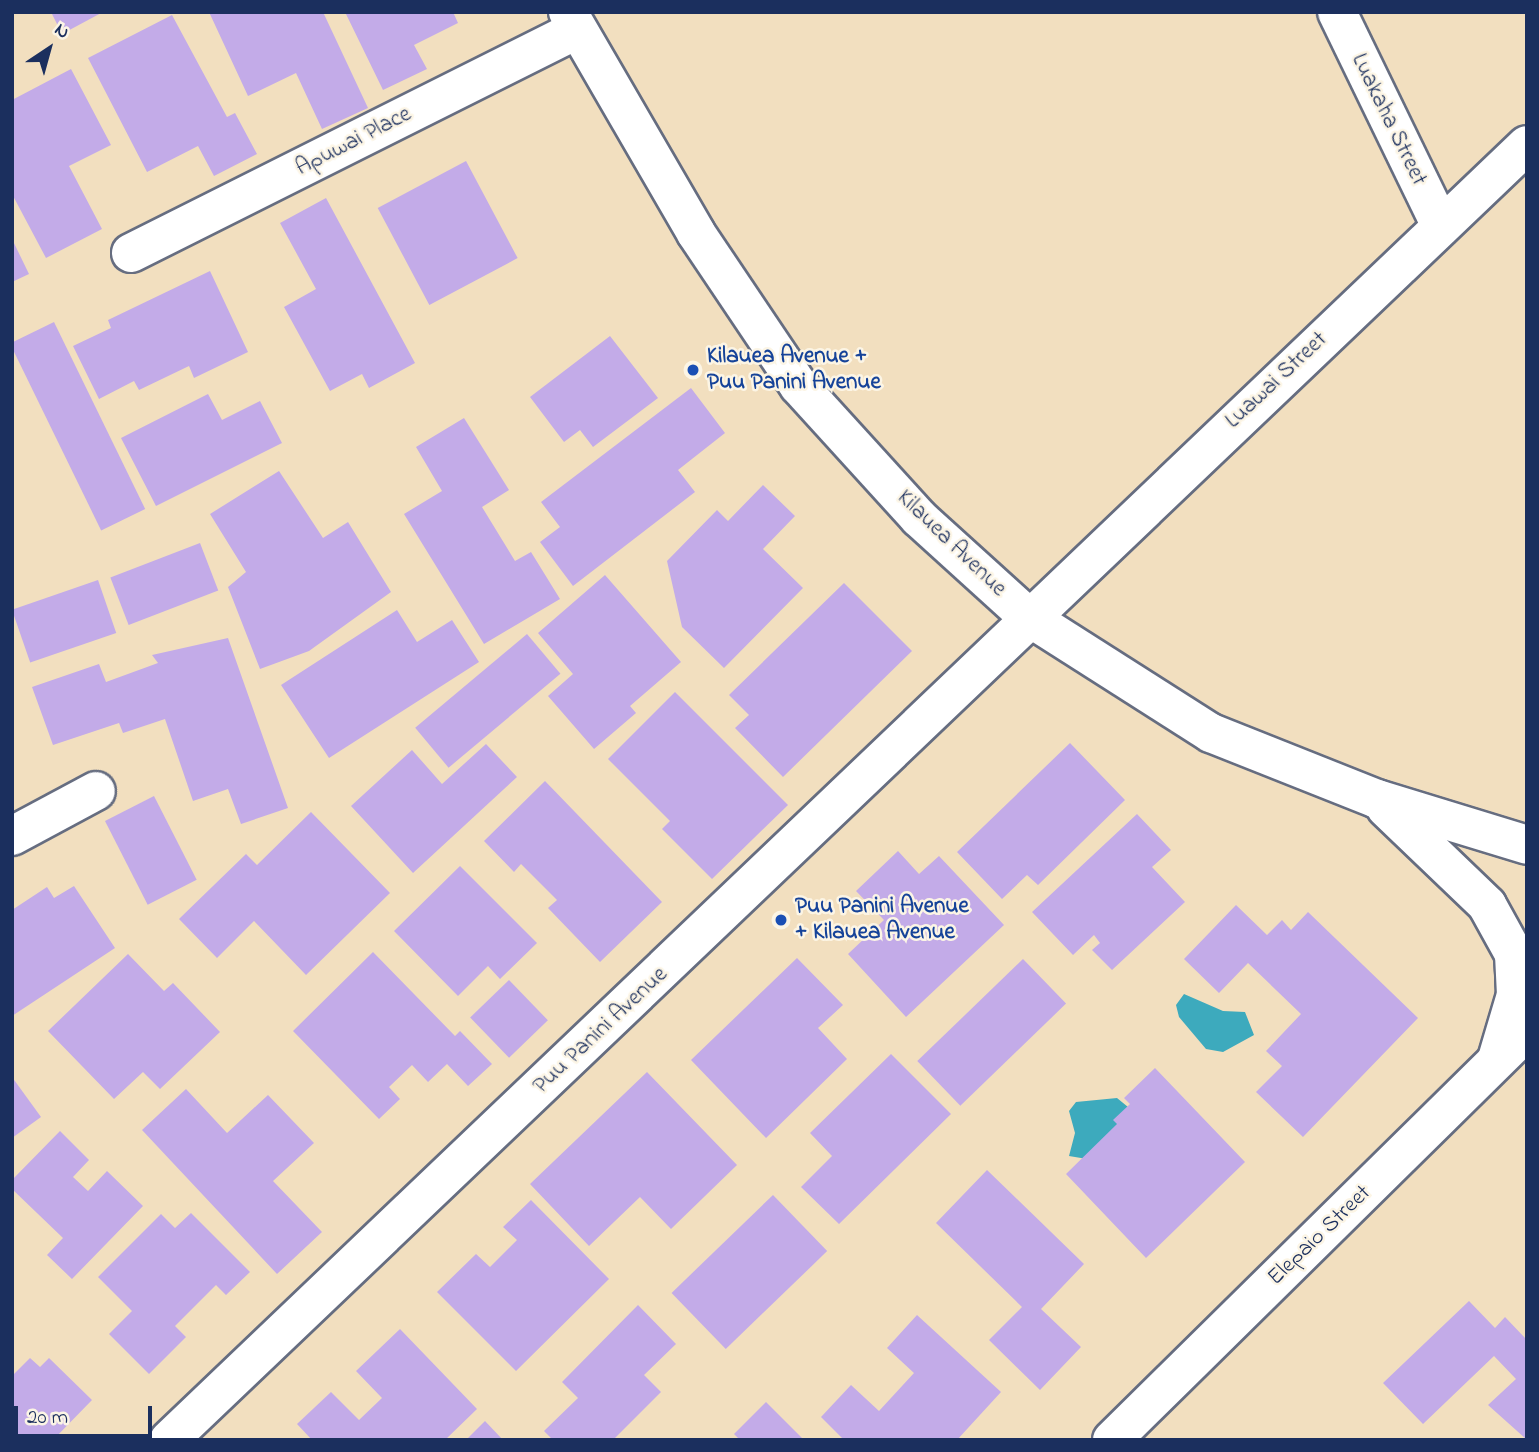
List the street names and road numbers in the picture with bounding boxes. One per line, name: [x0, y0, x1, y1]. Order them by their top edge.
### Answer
street label: Luakaha Street: [1344, 49, 1432, 191]
street label: Apuwai Place: [292, 101, 416, 183]
street label: Luawai Street: [1220, 327, 1334, 435]
street label: Kilauea Avenue: [890, 485, 1012, 603]
street label: Puu Panini Avenue: [528, 962, 674, 1100]
street label: Elepaio Street: [1263, 1180, 1377, 1292]

